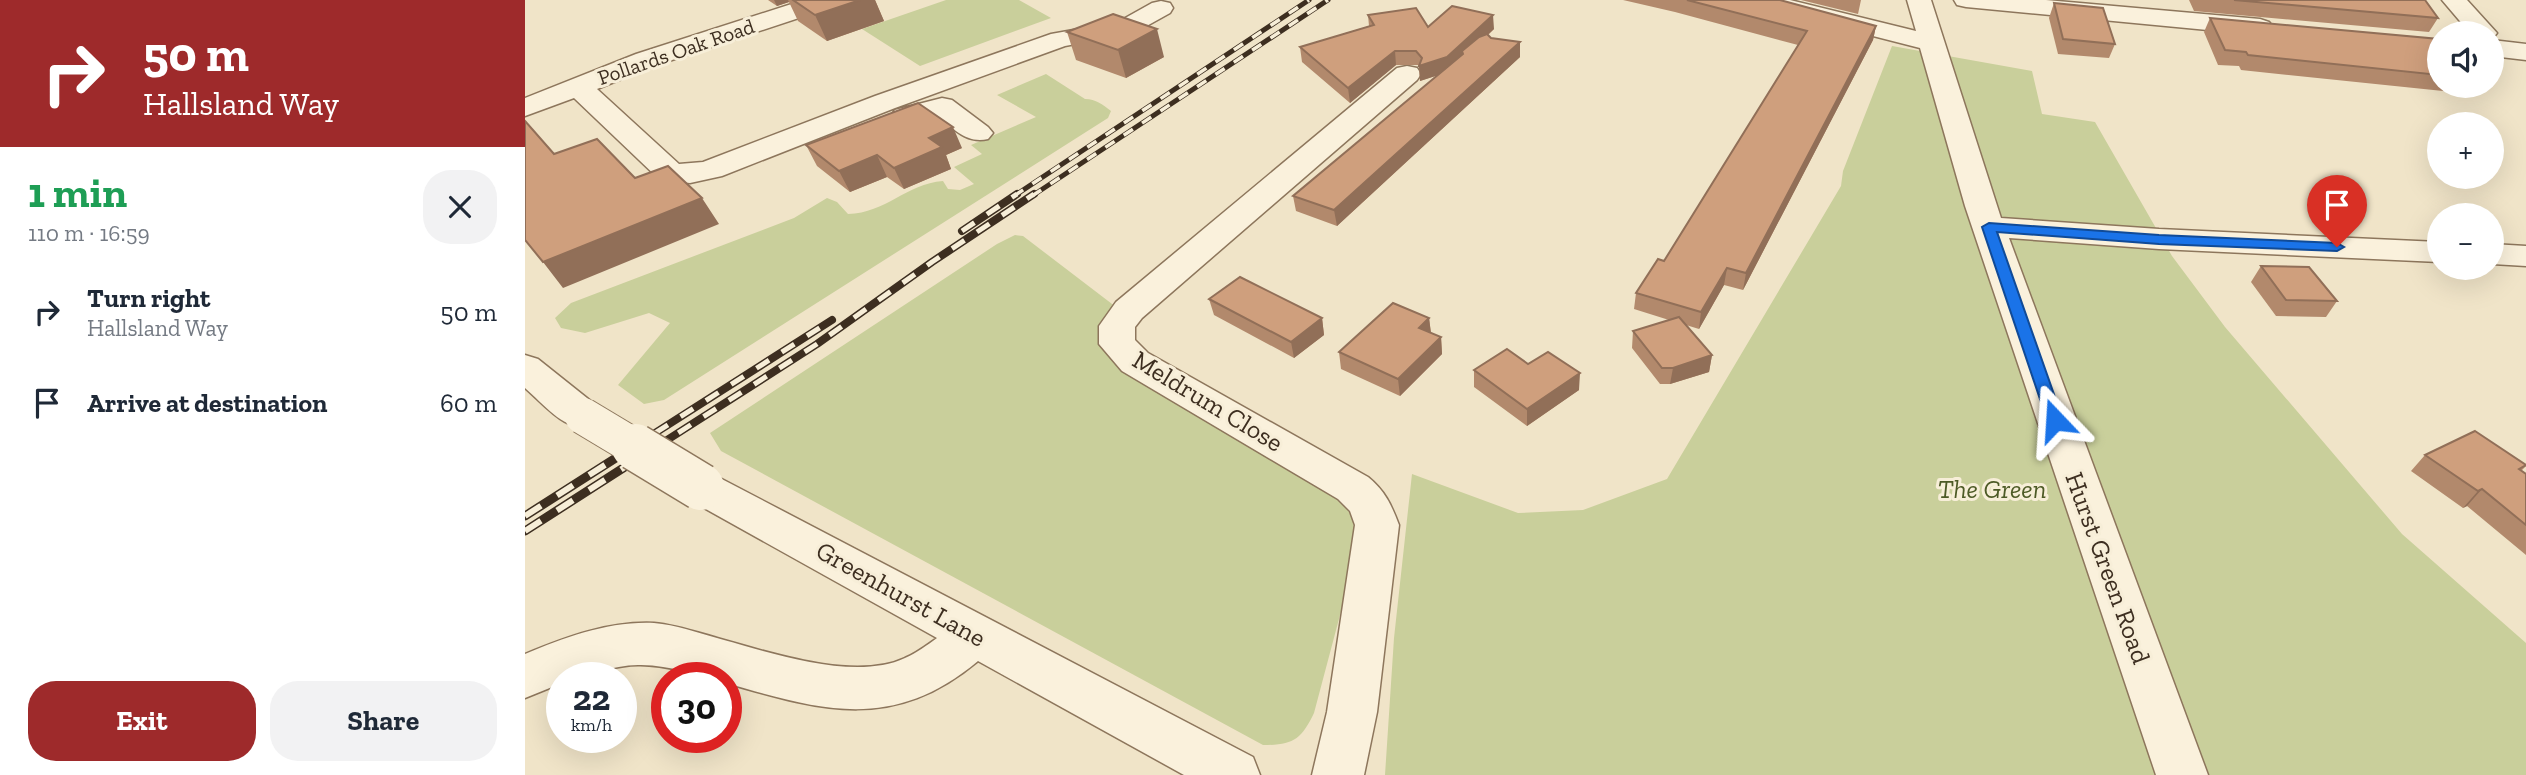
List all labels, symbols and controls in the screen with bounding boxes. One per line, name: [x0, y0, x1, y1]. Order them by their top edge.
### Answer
street label: Pollards Oak Road: [594, 13, 758, 90]
map controls: [2427, 21, 2504, 280]
button: sound: [2427, 21, 2504, 98]
text: 50 m: [143, 25, 249, 84]
icon: right: [28, 28, 119, 119]
text: Hallsland Way: [143, 85, 339, 123]
button: +: [2427, 112, 2504, 189]
text: 1 min: [28, 167, 127, 218]
button: close: [423, 170, 497, 244]
pin: [2307, 175, 2367, 247]
icon: arrive: [2318, 186, 2356, 224]
button: −: [2427, 203, 2504, 280]
text: 110 m · 16:59: [28, 219, 150, 247]
text: Turn right: [87, 282, 210, 314]
icon: right: [28, 293, 66, 331]
text: 50 m: [440, 296, 497, 328]
text: Hallsland Way: [87, 314, 228, 342]
street label: Meldrum Close: [1127, 343, 1289, 459]
position arrow: [2018, 383, 2092, 457]
icon: arrive: [28, 384, 66, 422]
text: Arrive at destination: [87, 387, 327, 419]
text: 60 m: [440, 387, 497, 419]
street label: Hurst Green Road: [2058, 468, 2158, 668]
park label: The Green: [1938, 473, 2046, 505]
street label: Greenhurst Lane: [811, 534, 991, 654]
speed limit sign: 30: [651, 662, 742, 753]
text: 22: [573, 677, 610, 719]
button: Exit: [28, 681, 256, 761]
button: Share: [270, 681, 497, 761]
text: km/h: [571, 714, 612, 736]

